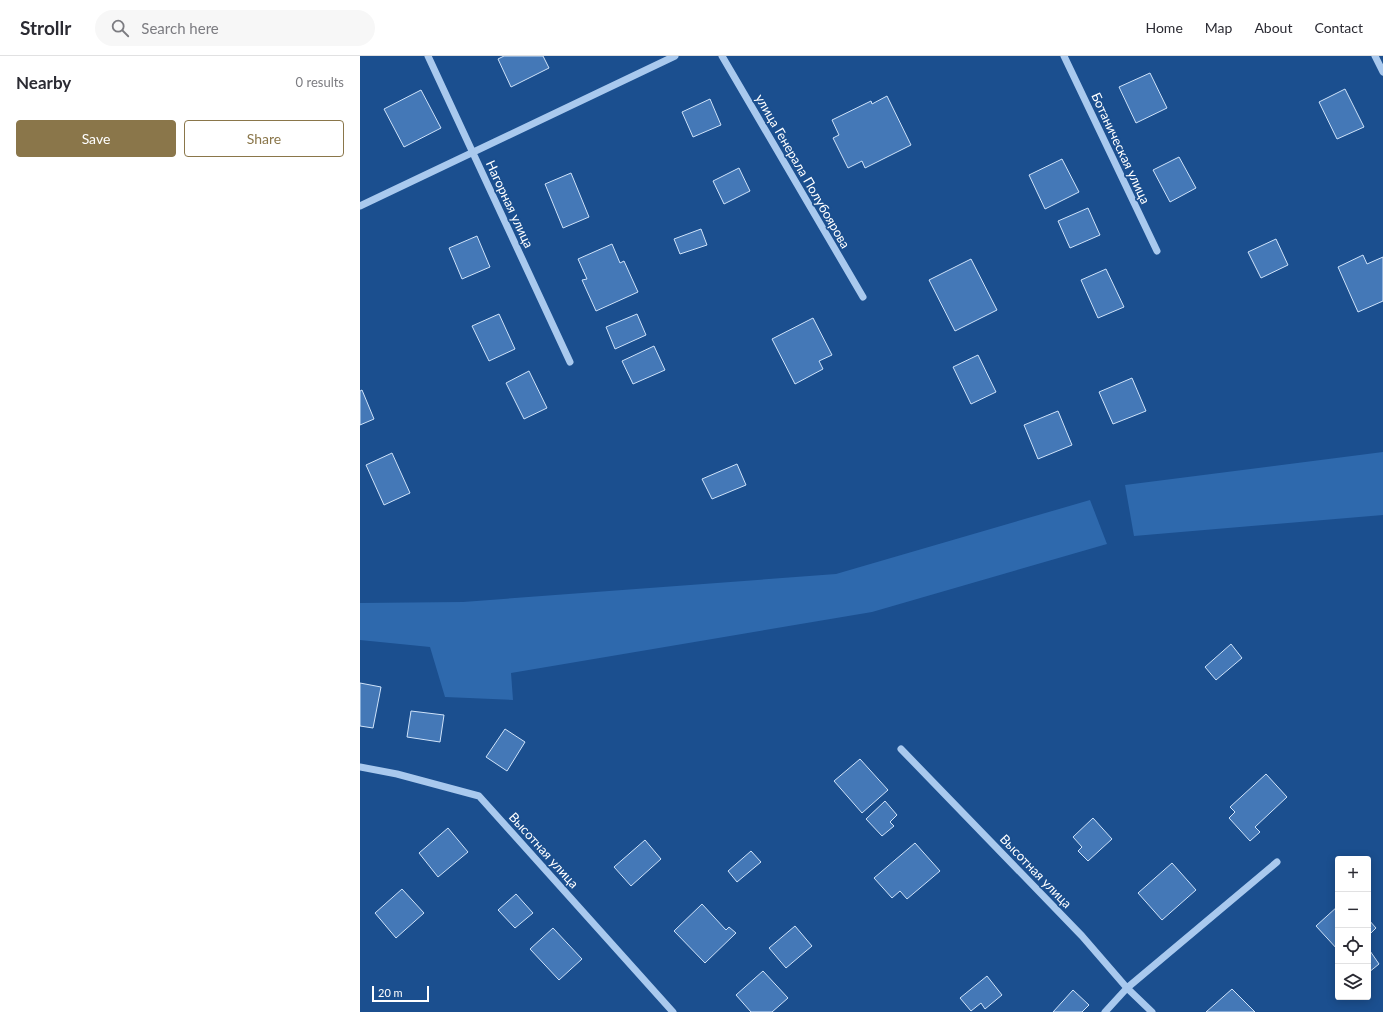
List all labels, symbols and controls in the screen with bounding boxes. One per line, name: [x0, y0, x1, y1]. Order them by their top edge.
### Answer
search box: [95, 10, 375, 46]
text: Strollr: [20, 16, 71, 39]
icon: search: [109, 17, 131, 39]
text: Search here: [141, 19, 219, 37]
text: Home: [1145, 19, 1183, 36]
text: Map: [1205, 19, 1232, 36]
text: About: [1254, 19, 1292, 36]
text: Contact: [1314, 19, 1363, 36]
text: Nearby: [16, 72, 71, 93]
text: 0 results: [296, 74, 344, 90]
street label: Ботаническая улица: [1088, 90, 1154, 206]
street label: улица Генерала Полубоярова: [752, 91, 854, 251]
button: Save: [16, 120, 176, 157]
button: Share: [184, 120, 344, 157]
street label: Нагорная улица: [483, 158, 537, 250]
street label: Высотная улица: [506, 809, 582, 891]
street label: Высотная улица: [997, 831, 1075, 911]
map controls: [1335, 856, 1371, 1000]
button: +: [1335, 856, 1371, 892]
button: −: [1335, 892, 1371, 928]
button: locate: [1335, 928, 1371, 964]
button: layers: [1335, 964, 1371, 1000]
scale bar: [372, 984, 429, 1003]
text: 20 m: [378, 986, 403, 999]

